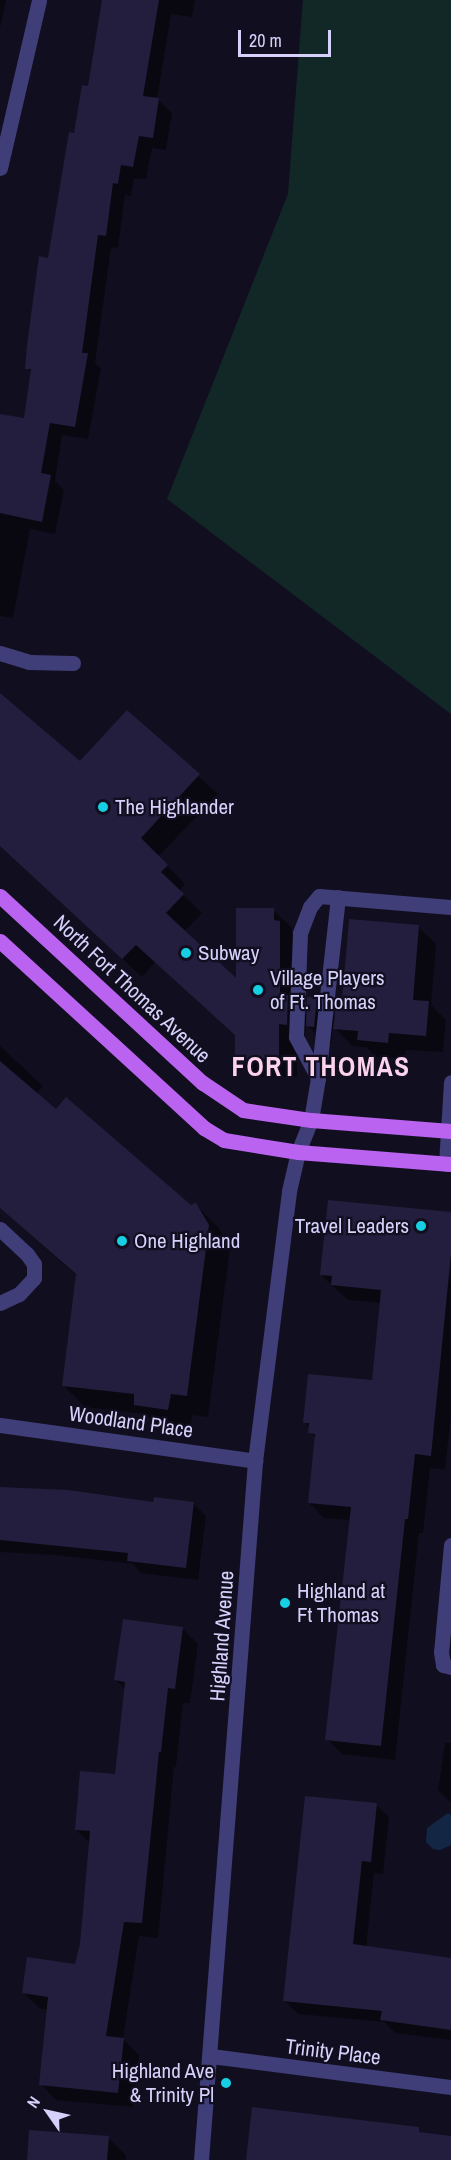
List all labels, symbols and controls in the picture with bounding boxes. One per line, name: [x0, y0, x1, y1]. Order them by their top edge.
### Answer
scale bar: [241, 18, 334, 56]
text: 20 m: [249, 28, 282, 53]
place label: The Highlander: [115, 794, 234, 820]
marker: The Highlander: [96, 800, 110, 814]
street label: North Fort Thomas Avenue: [48, 909, 216, 1069]
place label: Subway: [198, 940, 259, 966]
marker: Subway: [179, 946, 193, 960]
place label: Village Players of Ft. Thomas: [270, 965, 385, 1015]
marker: Village Players of Ft. Thomas: [251, 983, 265, 997]
district label: FORT THOMAS: [232, 1051, 410, 1083]
place label: Travel Leaders: [295, 1213, 409, 1239]
marker: Travel Leaders: [414, 1219, 428, 1233]
place label: One Highland: [134, 1228, 240, 1254]
marker: One Highland: [115, 1234, 129, 1248]
street label: Woodland Place: [67, 1401, 195, 1443]
street label: Highland Avenue: [205, 1569, 239, 1703]
place label: Highland at Ft Thomas: [297, 1578, 385, 1628]
marker: Highland at Ft Thomas: [278, 1596, 292, 1610]
street label: Trinity Place: [284, 2034, 382, 2070]
place label: Highland Ave & Trinity Pl: [111, 2058, 214, 2108]
marker: Highland Ave & Trinity Pl: [219, 2076, 233, 2090]
north arrow: [18, 2082, 78, 2142]
text: N: [21, 2092, 45, 2112]

